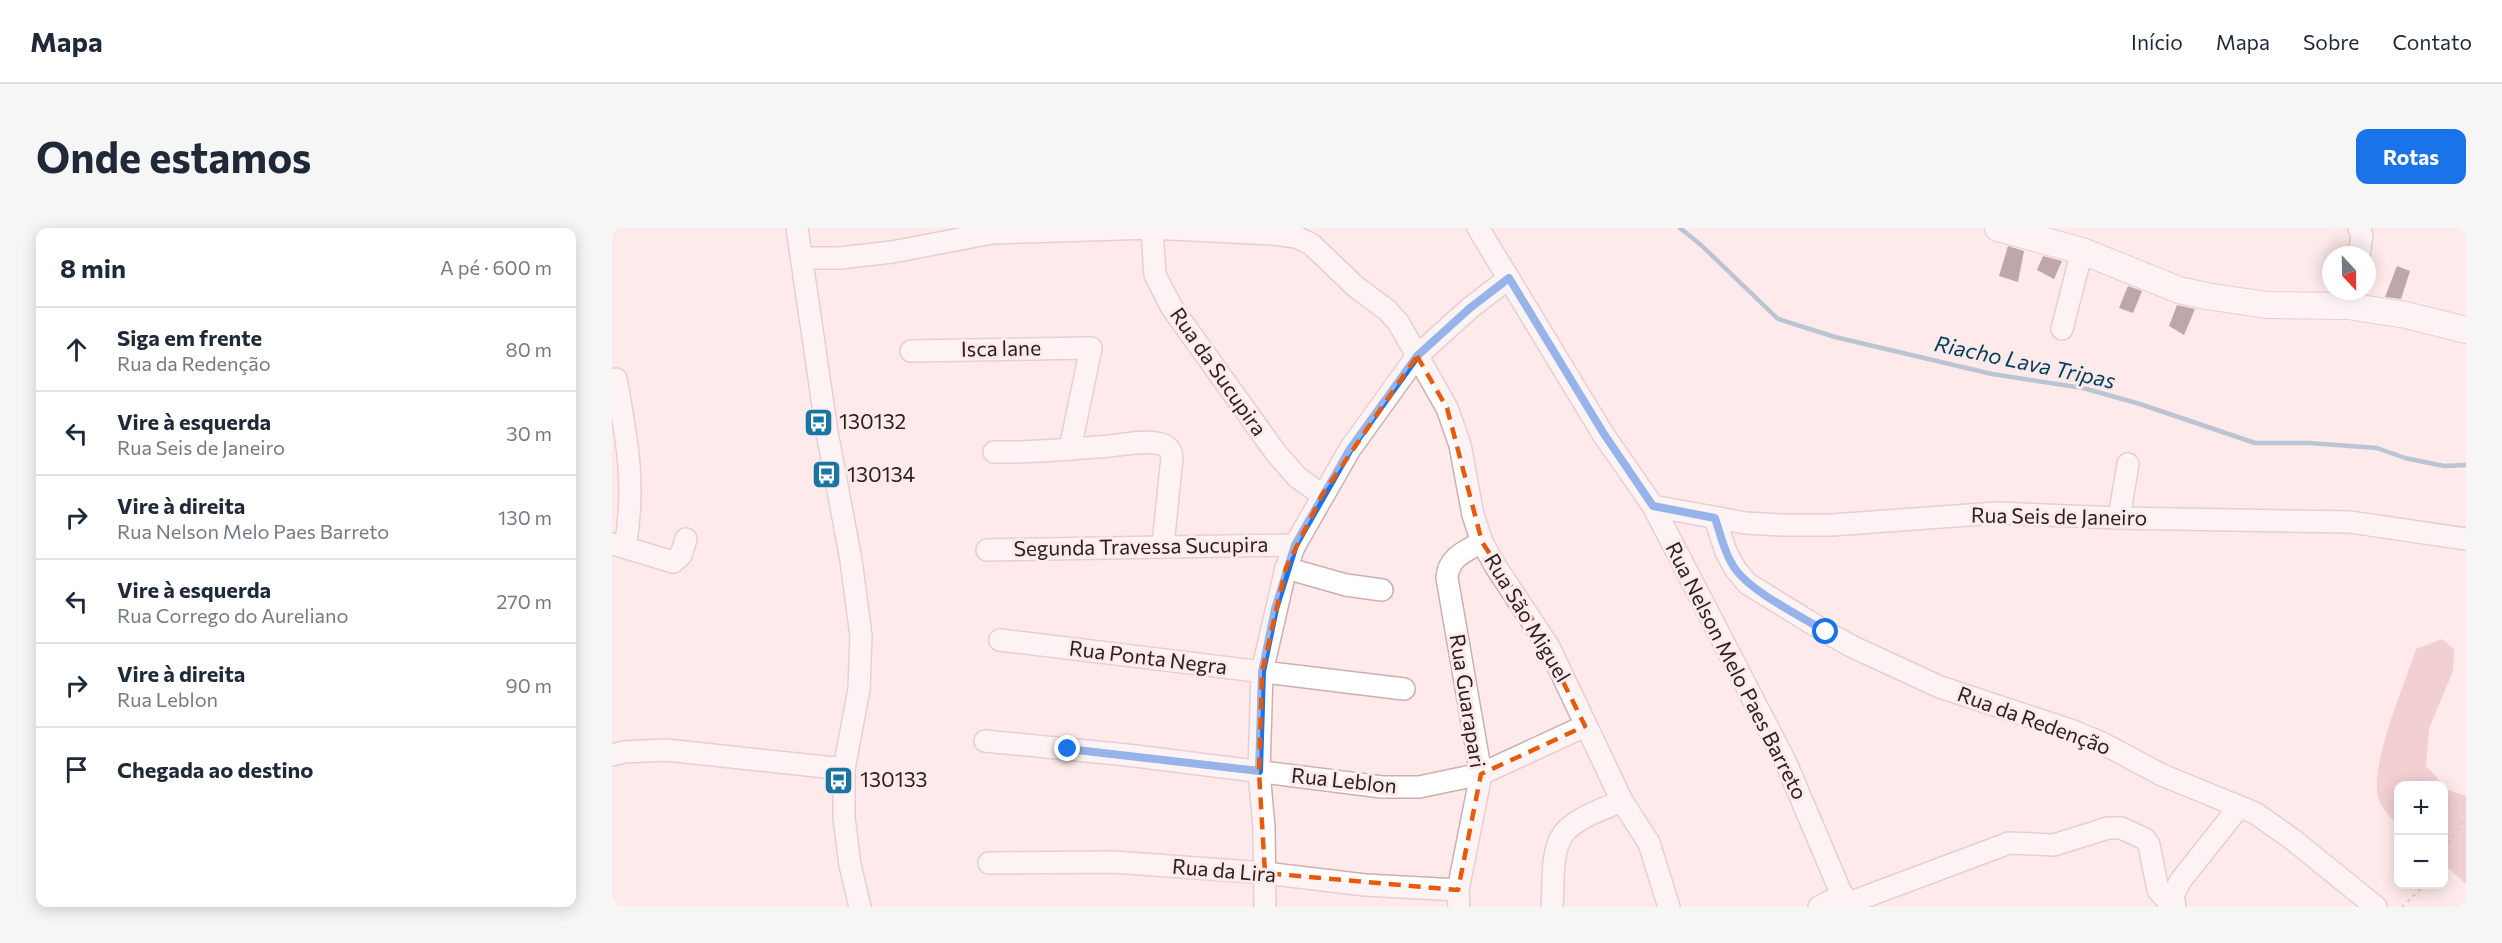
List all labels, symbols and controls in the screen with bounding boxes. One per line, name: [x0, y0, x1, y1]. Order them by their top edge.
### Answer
text: Mapa: [30, 24, 103, 58]
text: Início: [2131, 29, 2183, 54]
text: Mapa: [2216, 29, 2270, 54]
text: Sobre: [2303, 29, 2359, 54]
text: Contato: [2392, 29, 2472, 54]
button: Rotas: [2356, 129, 2466, 184]
text: Onde estamos: [36, 130, 311, 182]
north arrow: [2322, 246, 2376, 300]
text: 8 min: [60, 252, 126, 283]
text: A pé · 600 m: [440, 255, 552, 279]
street label: Rua da Sucupira: [1166, 302, 1273, 440]
text: Siga em frente: [117, 324, 262, 351]
water label: Riacho Lava Tripas: [1932, 329, 2118, 394]
icon: ahead: [60, 333, 93, 366]
street label: Isca lane: [961, 334, 1041, 361]
text: 80 m: [506, 337, 552, 361]
text: Rua da Redenção: [117, 351, 271, 375]
bus stop icon: 130132: [802, 406, 834, 438]
text: Vire à esquerda: [117, 408, 271, 435]
place label: 130132: [839, 408, 906, 433]
icon: left: [60, 417, 93, 450]
text: 30 m: [506, 421, 552, 445]
text: Rua Seis de Janeiro: [117, 435, 285, 459]
bus stop icon: 130134: [810, 459, 842, 491]
place label: 130134: [847, 461, 916, 486]
text: Vire à direita: [117, 492, 245, 519]
icon: right: [60, 501, 93, 534]
street label: Rua Seis de Janeiro: [1971, 501, 2147, 530]
text: 130 m: [498, 505, 552, 529]
text: Rua Nelson Melo Paes Barreto: [117, 519, 389, 543]
street label: Segunda Travessa Sucupira: [1013, 531, 1269, 560]
street label: Rua Nelson Melo Paes Barreto: [1661, 537, 1813, 803]
street label: Rua São Miguel: [1480, 548, 1576, 686]
text: Vire à esquerda: [117, 576, 271, 603]
icon: left: [60, 585, 93, 618]
text: 270 m: [496, 589, 552, 613]
text: Rua Corrego do Aureliano: [117, 603, 348, 627]
route start: [1812, 618, 1838, 644]
street label: Rua Guarapari: [1446, 632, 1491, 769]
street label: Rua Ponta Negra: [1068, 634, 1229, 679]
text: Vire à direita: [117, 660, 245, 687]
icon: right: [60, 669, 93, 702]
text: 90 m: [506, 673, 552, 697]
street label: Rua da Redenção: [1954, 680, 2115, 759]
text: Rua Leblon: [117, 687, 218, 711]
route end: [1054, 735, 1080, 761]
icon: arrive: [60, 753, 93, 786]
text: Chegada ao destino: [117, 756, 313, 783]
street label: Rua Leblon: [1290, 762, 1398, 797]
bus stop icon: 130133: [823, 764, 855, 796]
place label: 130133: [860, 766, 928, 791]
map controls: [2394, 781, 2448, 889]
button: +: [2394, 781, 2448, 835]
button: −: [2394, 835, 2448, 889]
street label: Rua da Lira: [1171, 853, 1277, 887]

